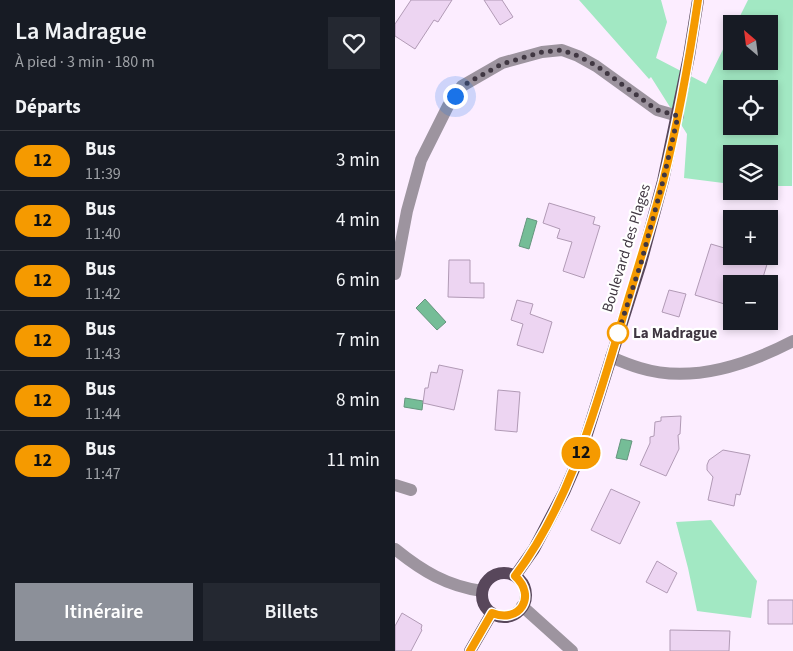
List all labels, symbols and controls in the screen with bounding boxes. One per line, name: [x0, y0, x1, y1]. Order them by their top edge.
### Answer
text: La Madrague: [15, 14, 147, 49]
north arrow: [723, 15, 777, 70]
map controls: [723, 15, 778, 330]
button: heart: [328, 17, 380, 69]
text: À pied · 3 min · 180 m: [15, 51, 155, 73]
button: locate: [723, 80, 778, 135]
your location: [443, 84, 468, 109]
text: Départs: [15, 94, 81, 121]
text: Bus: [85, 136, 116, 163]
button: layers: [723, 145, 778, 200]
text: 3 min: [336, 147, 380, 174]
text: 12: [33, 148, 52, 173]
text: 11:39: [85, 163, 121, 185]
street label: Boulevard des Plages: [597, 181, 656, 315]
text: Bus: [85, 196, 116, 223]
text: 4 min: [336, 207, 380, 234]
text: 12: [33, 208, 52, 233]
button: +: [723, 210, 778, 265]
text: 11:40: [85, 223, 121, 245]
text: Bus: [85, 256, 116, 283]
text: 6 min: [336, 267, 380, 294]
text: 12: [33, 268, 52, 293]
button: −: [723, 275, 778, 330]
text: 11:42: [85, 283, 121, 305]
text: Bus: [85, 316, 116, 343]
marker: La Madrague: [607, 322, 629, 344]
place label: La Madrague: [633, 323, 718, 344]
text: 7 min: [336, 327, 380, 354]
text: 12: [33, 328, 52, 353]
text: 11:43: [85, 343, 121, 365]
text: Bus: [85, 376, 116, 403]
text: 8 min: [336, 387, 380, 414]
text: 12: [33, 388, 52, 413]
text: 11:44: [85, 403, 121, 425]
text: Bus: [85, 436, 116, 463]
line badge: 12: [559, 437, 603, 469]
text: 12: [571, 440, 591, 465]
text: 11 min: [326, 447, 380, 474]
text: 12: [33, 448, 52, 473]
text: 11:47: [85, 463, 121, 485]
button: Itinéraire: [15, 583, 193, 641]
button: Billets: [203, 583, 380, 641]

